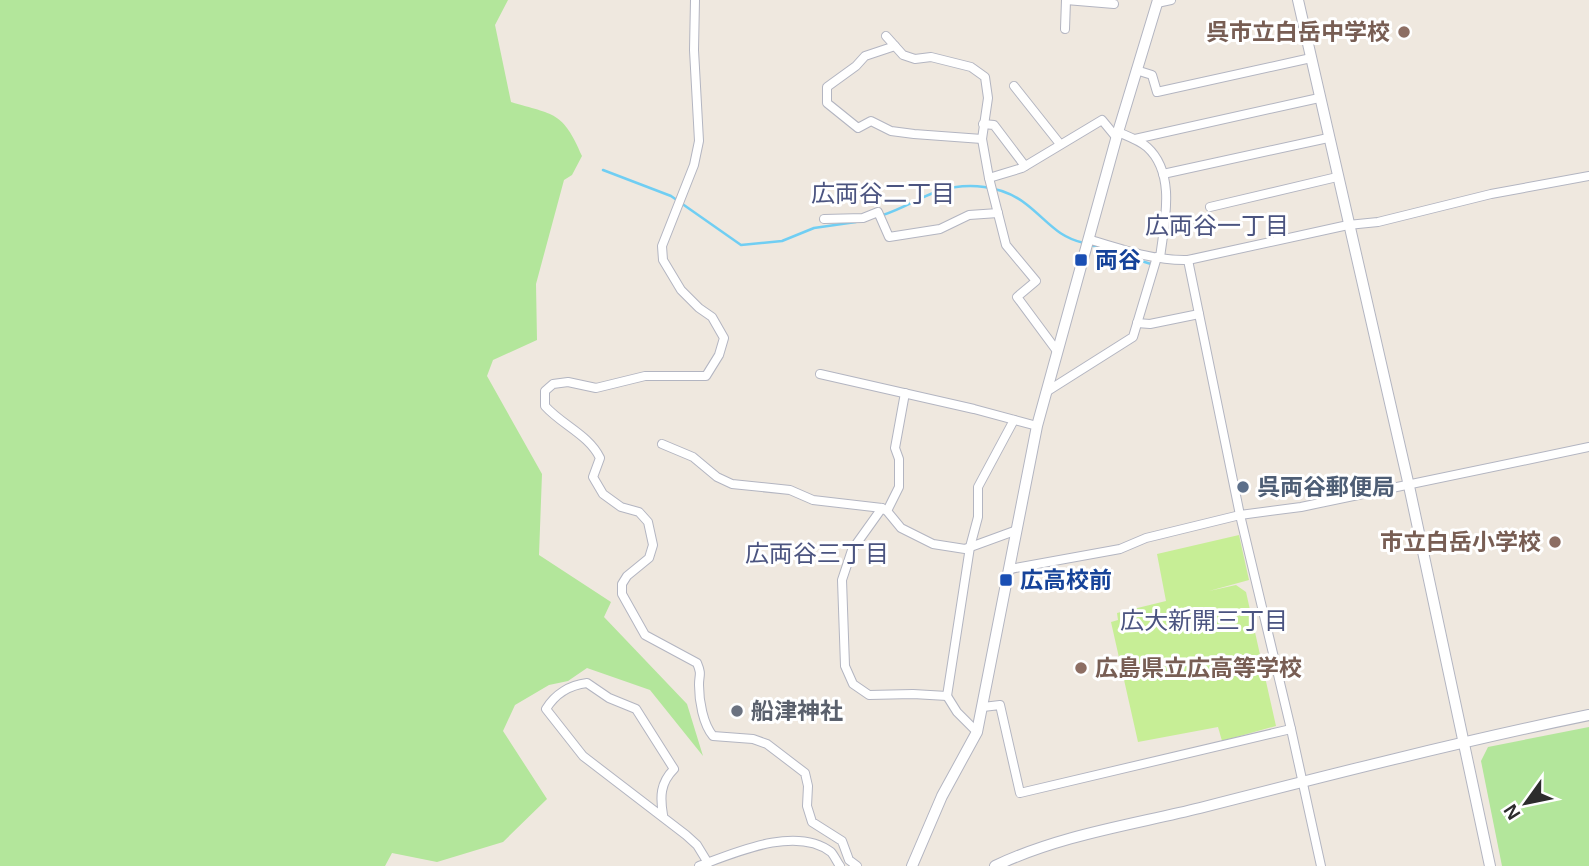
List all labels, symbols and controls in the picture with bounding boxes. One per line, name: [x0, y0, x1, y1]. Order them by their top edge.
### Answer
place label: 呉市立白岳中学校: [1206, 19, 1390, 45]
marker: 呉市立白岳中学校: [1396, 24, 1412, 40]
district label: 広両谷二丁目: [811, 180, 955, 207]
district label: 広両谷一丁目: [1145, 212, 1289, 239]
place label: 両谷: [1095, 247, 1141, 273]
marker: 両谷: [1073, 252, 1089, 268]
place label: 呉両谷郵便局: [1257, 474, 1395, 500]
marker: 呉両谷郵便局: [1235, 479, 1251, 495]
place label: 市立白岳小学校: [1380, 529, 1541, 555]
marker: 市立白岳小学校: [1547, 534, 1563, 550]
district label: 広両谷三丁目: [745, 540, 889, 567]
place label: 広高校前: [1020, 567, 1112, 593]
marker: 広高校前: [998, 572, 1014, 588]
district label: 広大新開三丁目: [1120, 607, 1288, 634]
place label: 広島県立広高等学校: [1095, 655, 1302, 681]
marker: 広島県立広高等学校: [1073, 660, 1089, 676]
place label: 船津神社: [751, 698, 843, 724]
marker: 船津神社: [729, 703, 745, 719]
north arrow: [1491, 768, 1561, 838]
text: N: [1500, 801, 1525, 823]

